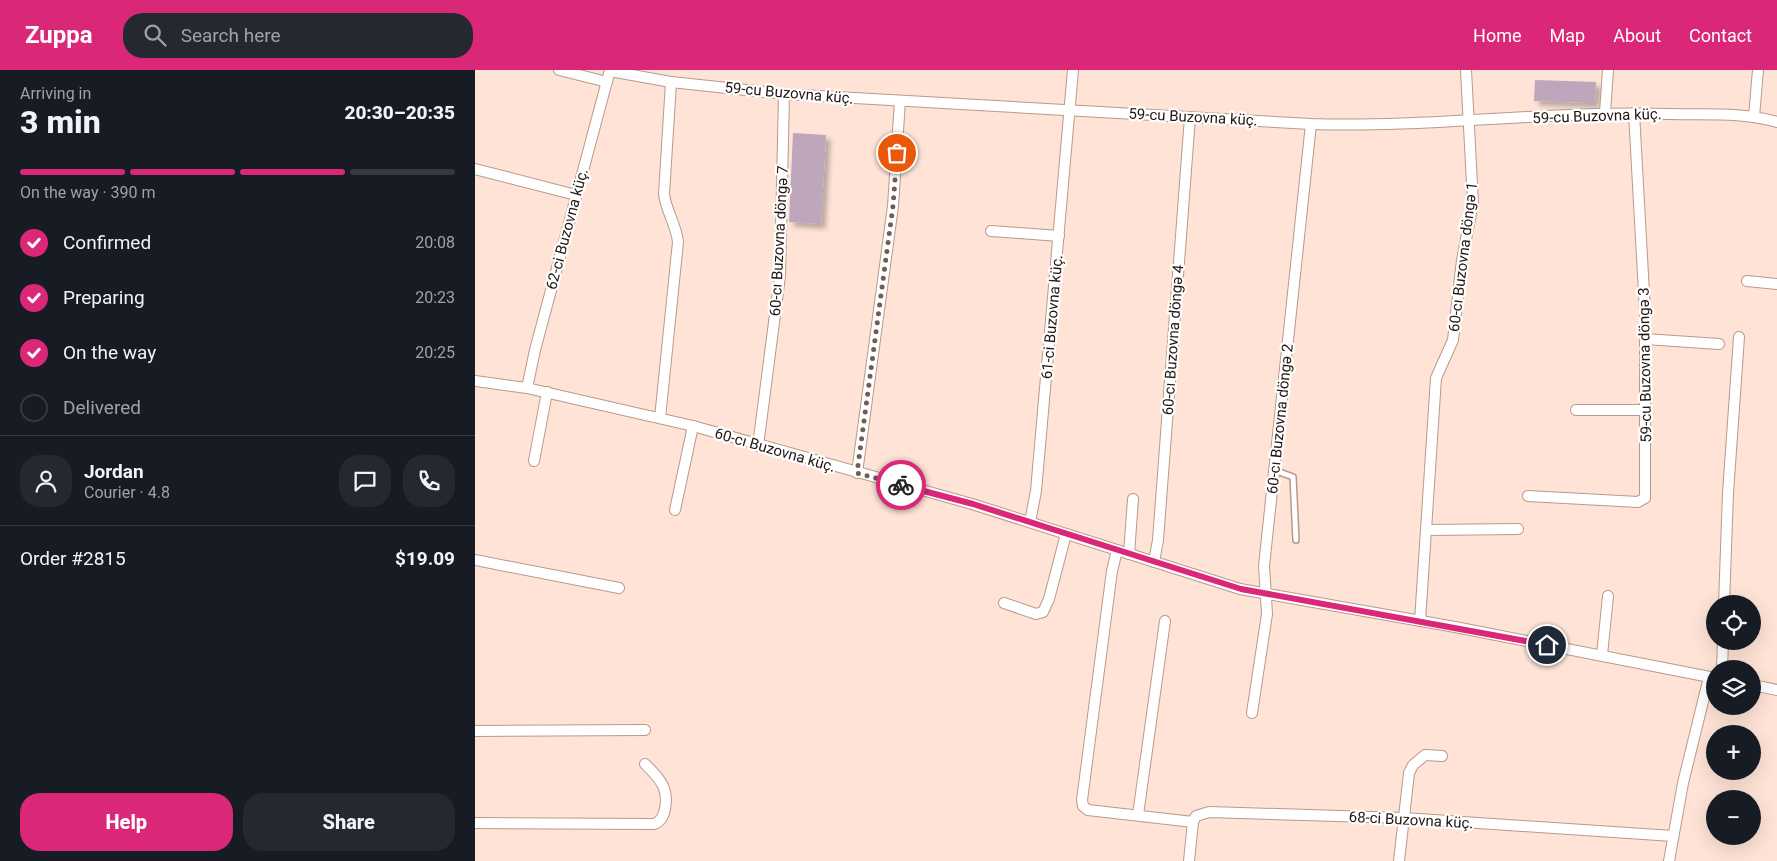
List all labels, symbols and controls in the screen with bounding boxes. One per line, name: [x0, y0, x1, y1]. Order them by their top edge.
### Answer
search box: [123, 13, 473, 58]
text: Zuppa: [25, 21, 93, 49]
icon: search: [141, 21, 169, 49]
text: Search here: [181, 24, 281, 47]
text: Home: [1473, 25, 1522, 46]
text: Map: [1550, 25, 1585, 46]
text: About: [1613, 25, 1661, 46]
text: Contact: [1689, 25, 1752, 46]
street label: 59-cu Buzovna küç.: [724, 78, 854, 108]
text: Arriving in: [20, 84, 91, 103]
text: 20:30–20:35: [344, 101, 455, 124]
text: 3 min: [20, 103, 101, 141]
street label: 59-cu Buzovna küç.: [1128, 105, 1258, 129]
street label: 59-cu Buzovna küç.: [1532, 105, 1662, 127]
pin: [876, 132, 918, 174]
icon: bag: [883, 139, 911, 167]
street label: 60-cı Buzovna döngə 7: [766, 165, 792, 317]
street label: 62-ci Buzovna küç.: [542, 166, 592, 292]
street label: 60-cı Buzovna döngə 1: [1445, 181, 1481, 333]
text: On the way · 390 m: [20, 183, 156, 202]
icon: check: [20, 229, 48, 257]
text: Confirmed: [63, 231, 151, 254]
text: 20:08: [415, 233, 455, 252]
street label: 61-ci Buzovna küç.: [1038, 254, 1066, 380]
street label: 60-cı Buzovna döngə 4: [1159, 264, 1187, 416]
icon: check: [20, 284, 48, 312]
text: Preparing: [63, 286, 145, 309]
street label: 59-cu Buzovna döngə 3: [1635, 287, 1655, 443]
text: 20:23: [415, 288, 455, 307]
icon: check: [20, 339, 48, 367]
text: On the way: [63, 341, 156, 364]
text: 20:25: [415, 343, 455, 362]
street label: 60-cı Buzovna döngə 2: [1263, 343, 1297, 495]
text: Delivered: [63, 396, 141, 419]
street label: 60-cı Buzovna küç.: [713, 424, 837, 476]
button: person: [20, 455, 72, 507]
button: chat: [339, 455, 391, 507]
button: phone: [403, 455, 455, 507]
text: Jordan: [84, 460, 144, 483]
courier: [876, 460, 926, 510]
icon: bike: [887, 471, 915, 499]
text: Courier · 4.8: [84, 483, 170, 502]
text: Order #2815: [20, 547, 126, 570]
text: $19.09: [395, 547, 455, 570]
map controls: [1706, 595, 1761, 845]
button: locate: [1706, 595, 1761, 650]
pin: [1526, 624, 1568, 666]
icon: home: [1533, 631, 1561, 659]
button: layers: [1706, 660, 1761, 715]
button: +: [1706, 725, 1761, 780]
button: −: [1706, 790, 1761, 845]
button: Help: [20, 793, 233, 851]
button: Share: [243, 793, 455, 851]
street label: 68-ci Buzovna küç.: [1348, 808, 1474, 832]

